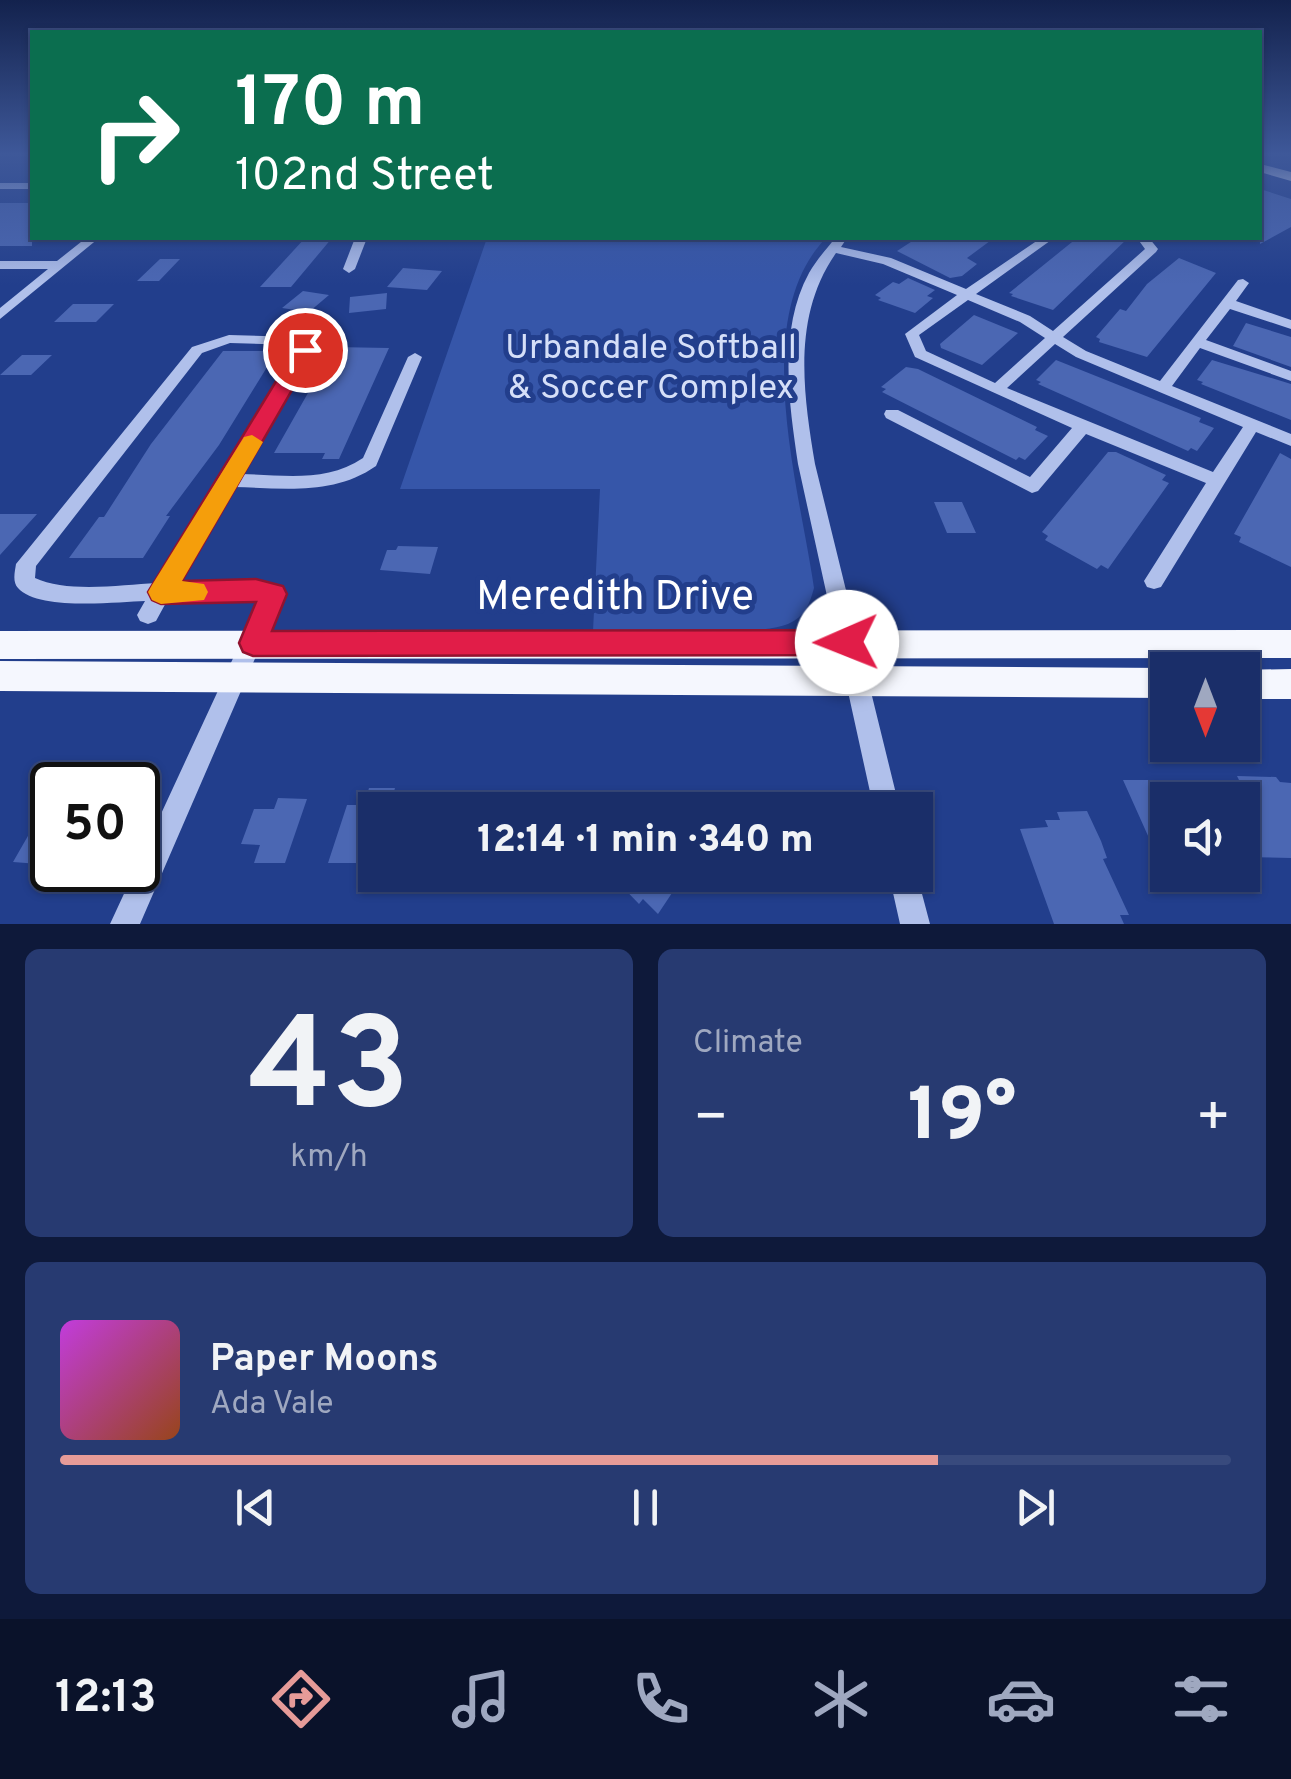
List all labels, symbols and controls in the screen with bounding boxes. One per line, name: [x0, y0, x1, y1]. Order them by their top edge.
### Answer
text: 170 m: [235, 62, 425, 151]
icon: right: [70, 70, 200, 200]
text: 102nd Street: [235, 149, 494, 206]
pin: [263, 308, 348, 393]
icon: arrive: [278, 323, 333, 378]
park label: Urbandale Softball & Soccer Complex: [505, 327, 797, 411]
street label: Meredith Drive: [476, 572, 754, 625]
position arrow: [795, 590, 899, 694]
north arrow: [1150, 652, 1260, 762]
map controls: [1150, 652, 1260, 892]
speed limit sign: 50: [30, 762, 160, 892]
button: sound: [1150, 782, 1260, 892]
text: 12:14 · 1 min · 340 m: [477, 817, 814, 866]
text: 43: [248, 990, 410, 1155]
text: Climate: [693, 1024, 803, 1064]
text: 19°: [908, 1072, 1016, 1167]
text: −: [693, 1085, 728, 1155]
text: +: [1196, 1085, 1231, 1155]
text: km/h: [290, 1138, 368, 1178]
text: Paper Moons: [210, 1336, 439, 1385]
text: Ada Vale: [210, 1385, 334, 1425]
icon: previous: [228, 1480, 283, 1535]
icon: pause: [618, 1480, 673, 1535]
icon: next: [1008, 1480, 1063, 1535]
icon: directions: [266, 1664, 336, 1734]
icon: music: [446, 1664, 516, 1734]
icon: phone: [626, 1664, 696, 1734]
icon: climate: [806, 1664, 876, 1734]
icon: car: [986, 1664, 1056, 1734]
icon: filters: [1166, 1664, 1236, 1734]
text: 12:13: [55, 1671, 156, 1728]

